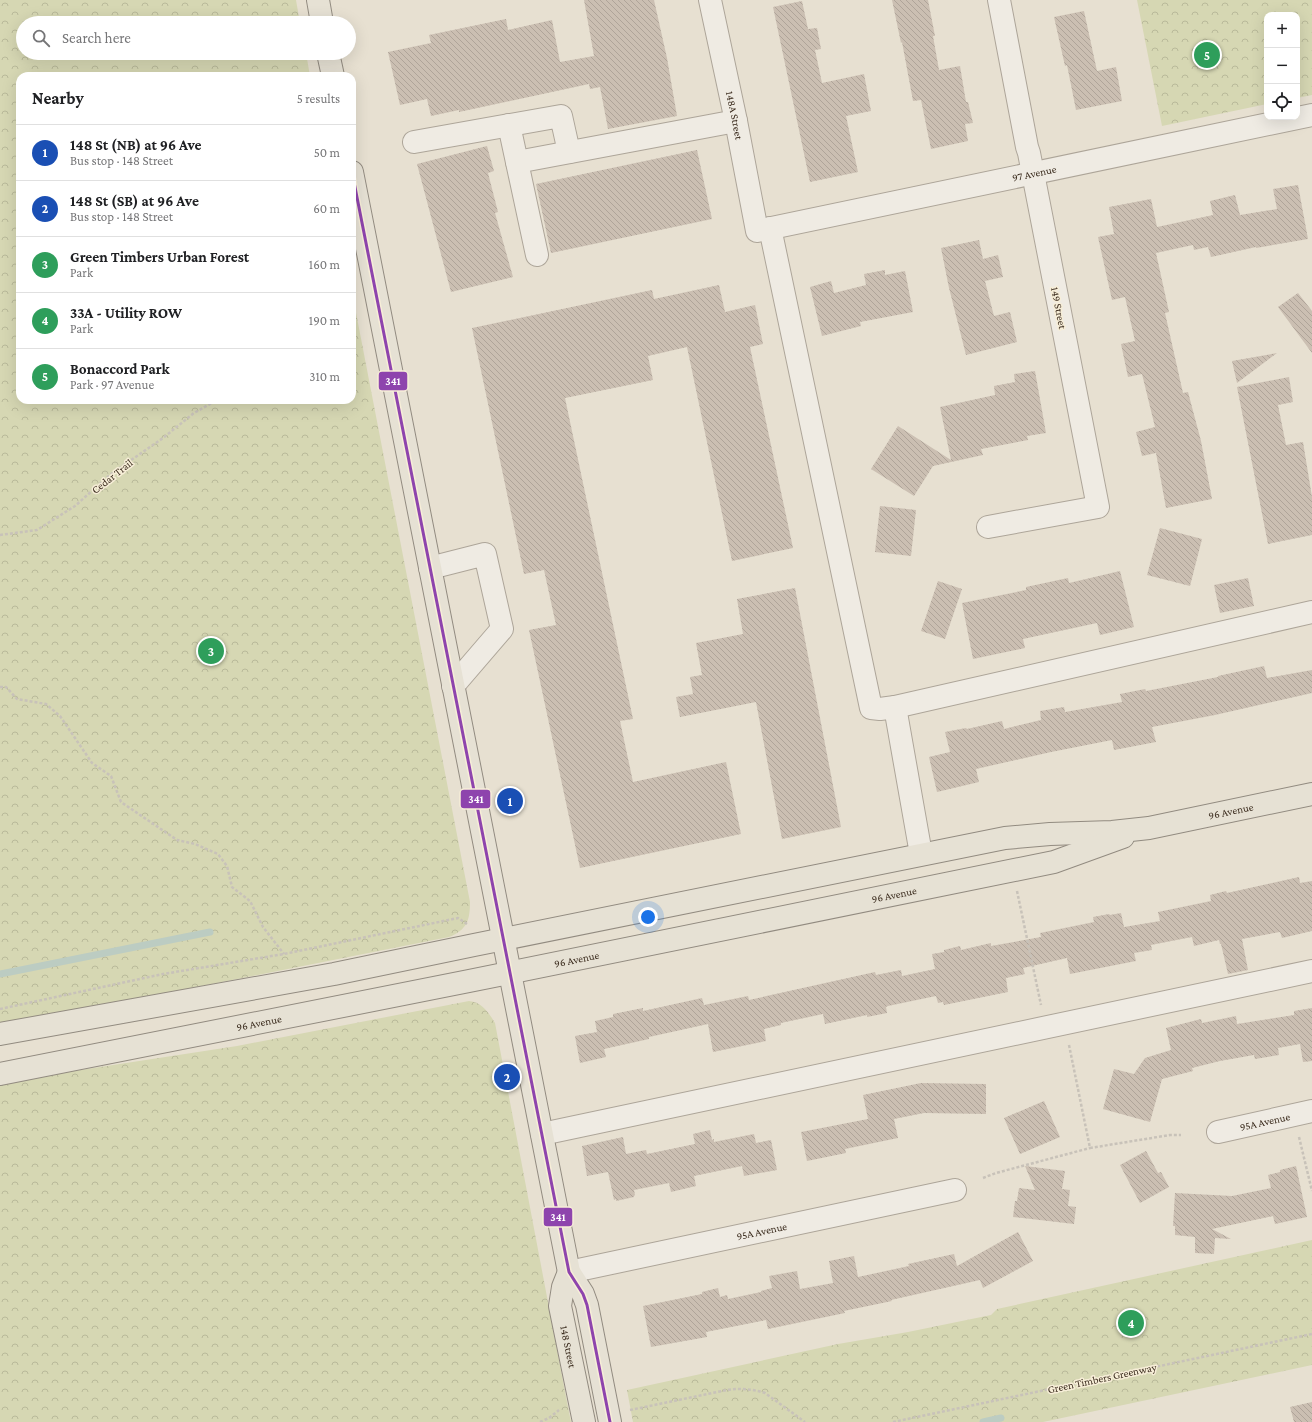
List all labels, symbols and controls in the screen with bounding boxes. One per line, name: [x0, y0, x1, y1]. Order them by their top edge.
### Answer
map controls: [1264, 12, 1300, 120]
button: +: [1264, 12, 1300, 48]
search box: [16, 16, 356, 60]
icon: search: [30, 27, 52, 49]
text: Search here: [62, 30, 131, 46]
pin: 5: [1194, 40, 1220, 70]
button: −: [1264, 48, 1300, 84]
button: locate: [1264, 84, 1300, 120]
text: Nearby: [32, 89, 84, 108]
street label: 148A Street: [724, 90, 746, 141]
text: 5 results: [297, 91, 340, 106]
text: 148 St (NB) at 96 Ave: [70, 137, 202, 153]
text: 1: [43, 145, 47, 160]
text: 50 m: [314, 145, 340, 160]
text: Bus stop · 148 Street: [70, 153, 173, 168]
street label: 97 Avenue: [1011, 163, 1058, 184]
text: 148 St (SB) at 96 Ave: [70, 193, 199, 209]
text: 2: [42, 201, 48, 216]
text: 60 m: [313, 201, 340, 216]
text: Bus stop · 148 Street: [70, 209, 173, 224]
text: Green Timbers Urban Forest: [70, 249, 249, 265]
text: 3: [42, 257, 48, 272]
text: 160 m: [309, 257, 340, 272]
text: Park: [70, 265, 93, 280]
street label: 149 Street: [1049, 286, 1069, 330]
text: 33A - Utility ROW: [70, 305, 182, 321]
text: 4: [41, 313, 49, 328]
text: 190 m: [309, 313, 340, 328]
text: Park: [70, 321, 93, 336]
text: Bonaccord Park: [70, 361, 170, 377]
text: 5: [42, 369, 48, 384]
text: 310 m: [309, 369, 340, 384]
line badge: 341: [378, 371, 408, 391]
text: 341: [385, 375, 401, 387]
text: Park · 97 Avenue: [70, 377, 154, 392]
street label: Cedar Trail: [89, 456, 135, 496]
pin: 3: [198, 636, 224, 666]
pin: 1: [497, 786, 523, 816]
line badge: 341: [460, 789, 491, 809]
text: 341: [468, 793, 484, 805]
street label: 96 Avenue: [1207, 800, 1255, 821]
street label: 96 Avenue: [871, 884, 918, 905]
your location: [638, 907, 658, 927]
street label: 96 Avenue: [553, 949, 600, 970]
street label: 96 Avenue: [235, 1012, 283, 1033]
pin: 2: [494, 1062, 520, 1092]
street label: 95A Avenue: [1239, 1110, 1291, 1133]
line badge: 341: [543, 1207, 573, 1227]
text: 341: [550, 1211, 566, 1223]
street label: 95A Avenue: [735, 1220, 788, 1242]
pin: 4: [1118, 1308, 1144, 1338]
street label: 148 Street: [558, 1324, 579, 1369]
street label: Green Timbers Greenway: [1046, 1360, 1159, 1396]

